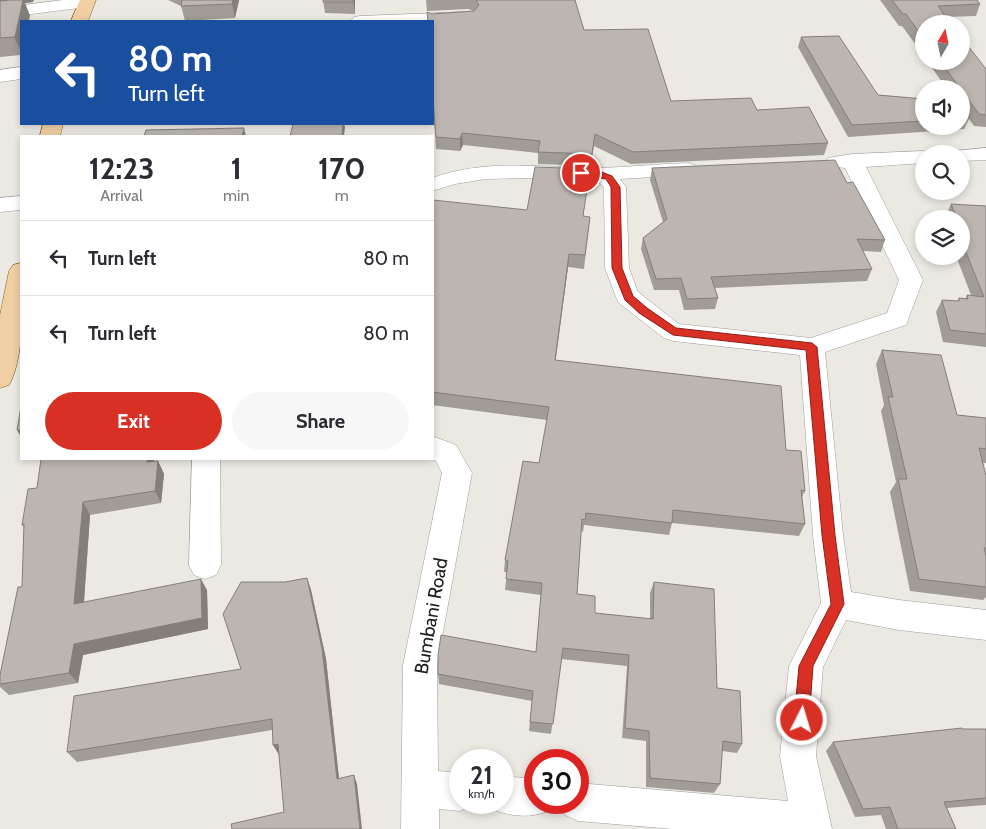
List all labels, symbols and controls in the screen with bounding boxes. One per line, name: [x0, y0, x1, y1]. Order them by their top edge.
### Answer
north arrow: [915, 15, 970, 70]
map controls: [915, 15, 970, 265]
text: 80 m: [128, 37, 212, 80]
icon: left: [45, 40, 110, 105]
text: Turn left: [128, 80, 205, 107]
button: sound: [915, 80, 970, 135]
button: search: [915, 145, 970, 200]
text: 12:23: [89, 150, 154, 187]
text: 1: [231, 150, 242, 187]
text: 170: [318, 150, 365, 187]
pin: [560, 152, 602, 194]
icon: arrive: [567, 159, 595, 187]
text: Arrival: [100, 186, 143, 205]
text: min: [223, 186, 249, 205]
text: m: [335, 186, 349, 205]
button: layers: [915, 210, 970, 265]
icon: left: [45, 244, 73, 272]
text: Turn left: [88, 247, 156, 270]
text: 80 m: [363, 247, 409, 270]
icon: left: [45, 319, 73, 347]
text: Turn left: [88, 322, 156, 345]
text: 80 m: [363, 322, 409, 345]
button: Exit: [45, 392, 222, 450]
button: Share: [232, 392, 409, 450]
street label: Bumbani Road: [409, 556, 453, 676]
position arrow: [775, 693, 827, 745]
speed limit sign: 30: [524, 749, 589, 814]
text: 21: [470, 760, 493, 790]
text: km/h: [468, 786, 495, 801]

